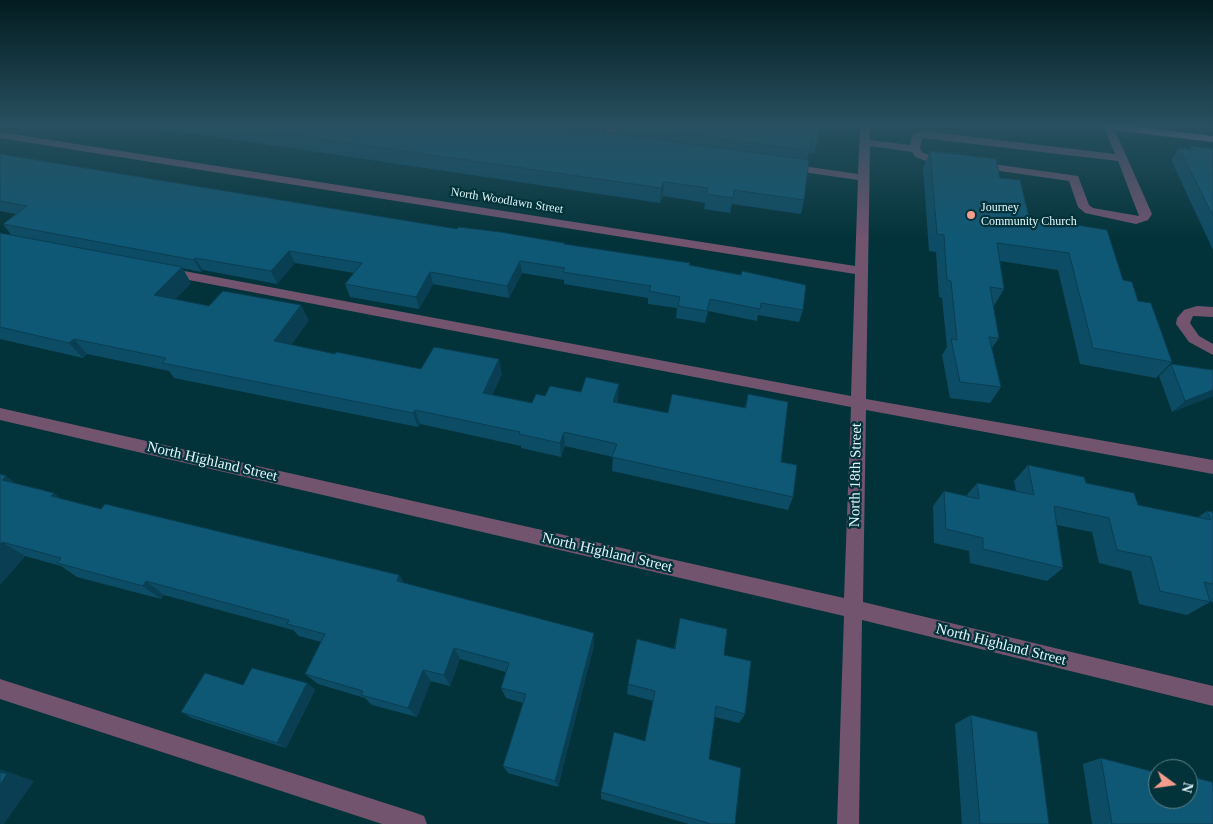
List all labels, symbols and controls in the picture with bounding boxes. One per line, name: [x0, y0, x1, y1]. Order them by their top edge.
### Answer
street label: North Woodlawn Street: [450, 185, 564, 217]
place label: Journey Community Church: [981, 201, 1077, 229]
marker: Journey Community Church: [965, 209, 977, 221]
street label: North 18th Street: [846, 423, 866, 527]
street label: North Highland Street: [145, 438, 279, 486]
street label: North Highland Street: [540, 529, 674, 577]
street label: North Highland Street: [934, 620, 1068, 670]
north arrow: [1148, 759, 1198, 809]
text: N: [1179, 781, 1196, 794]

